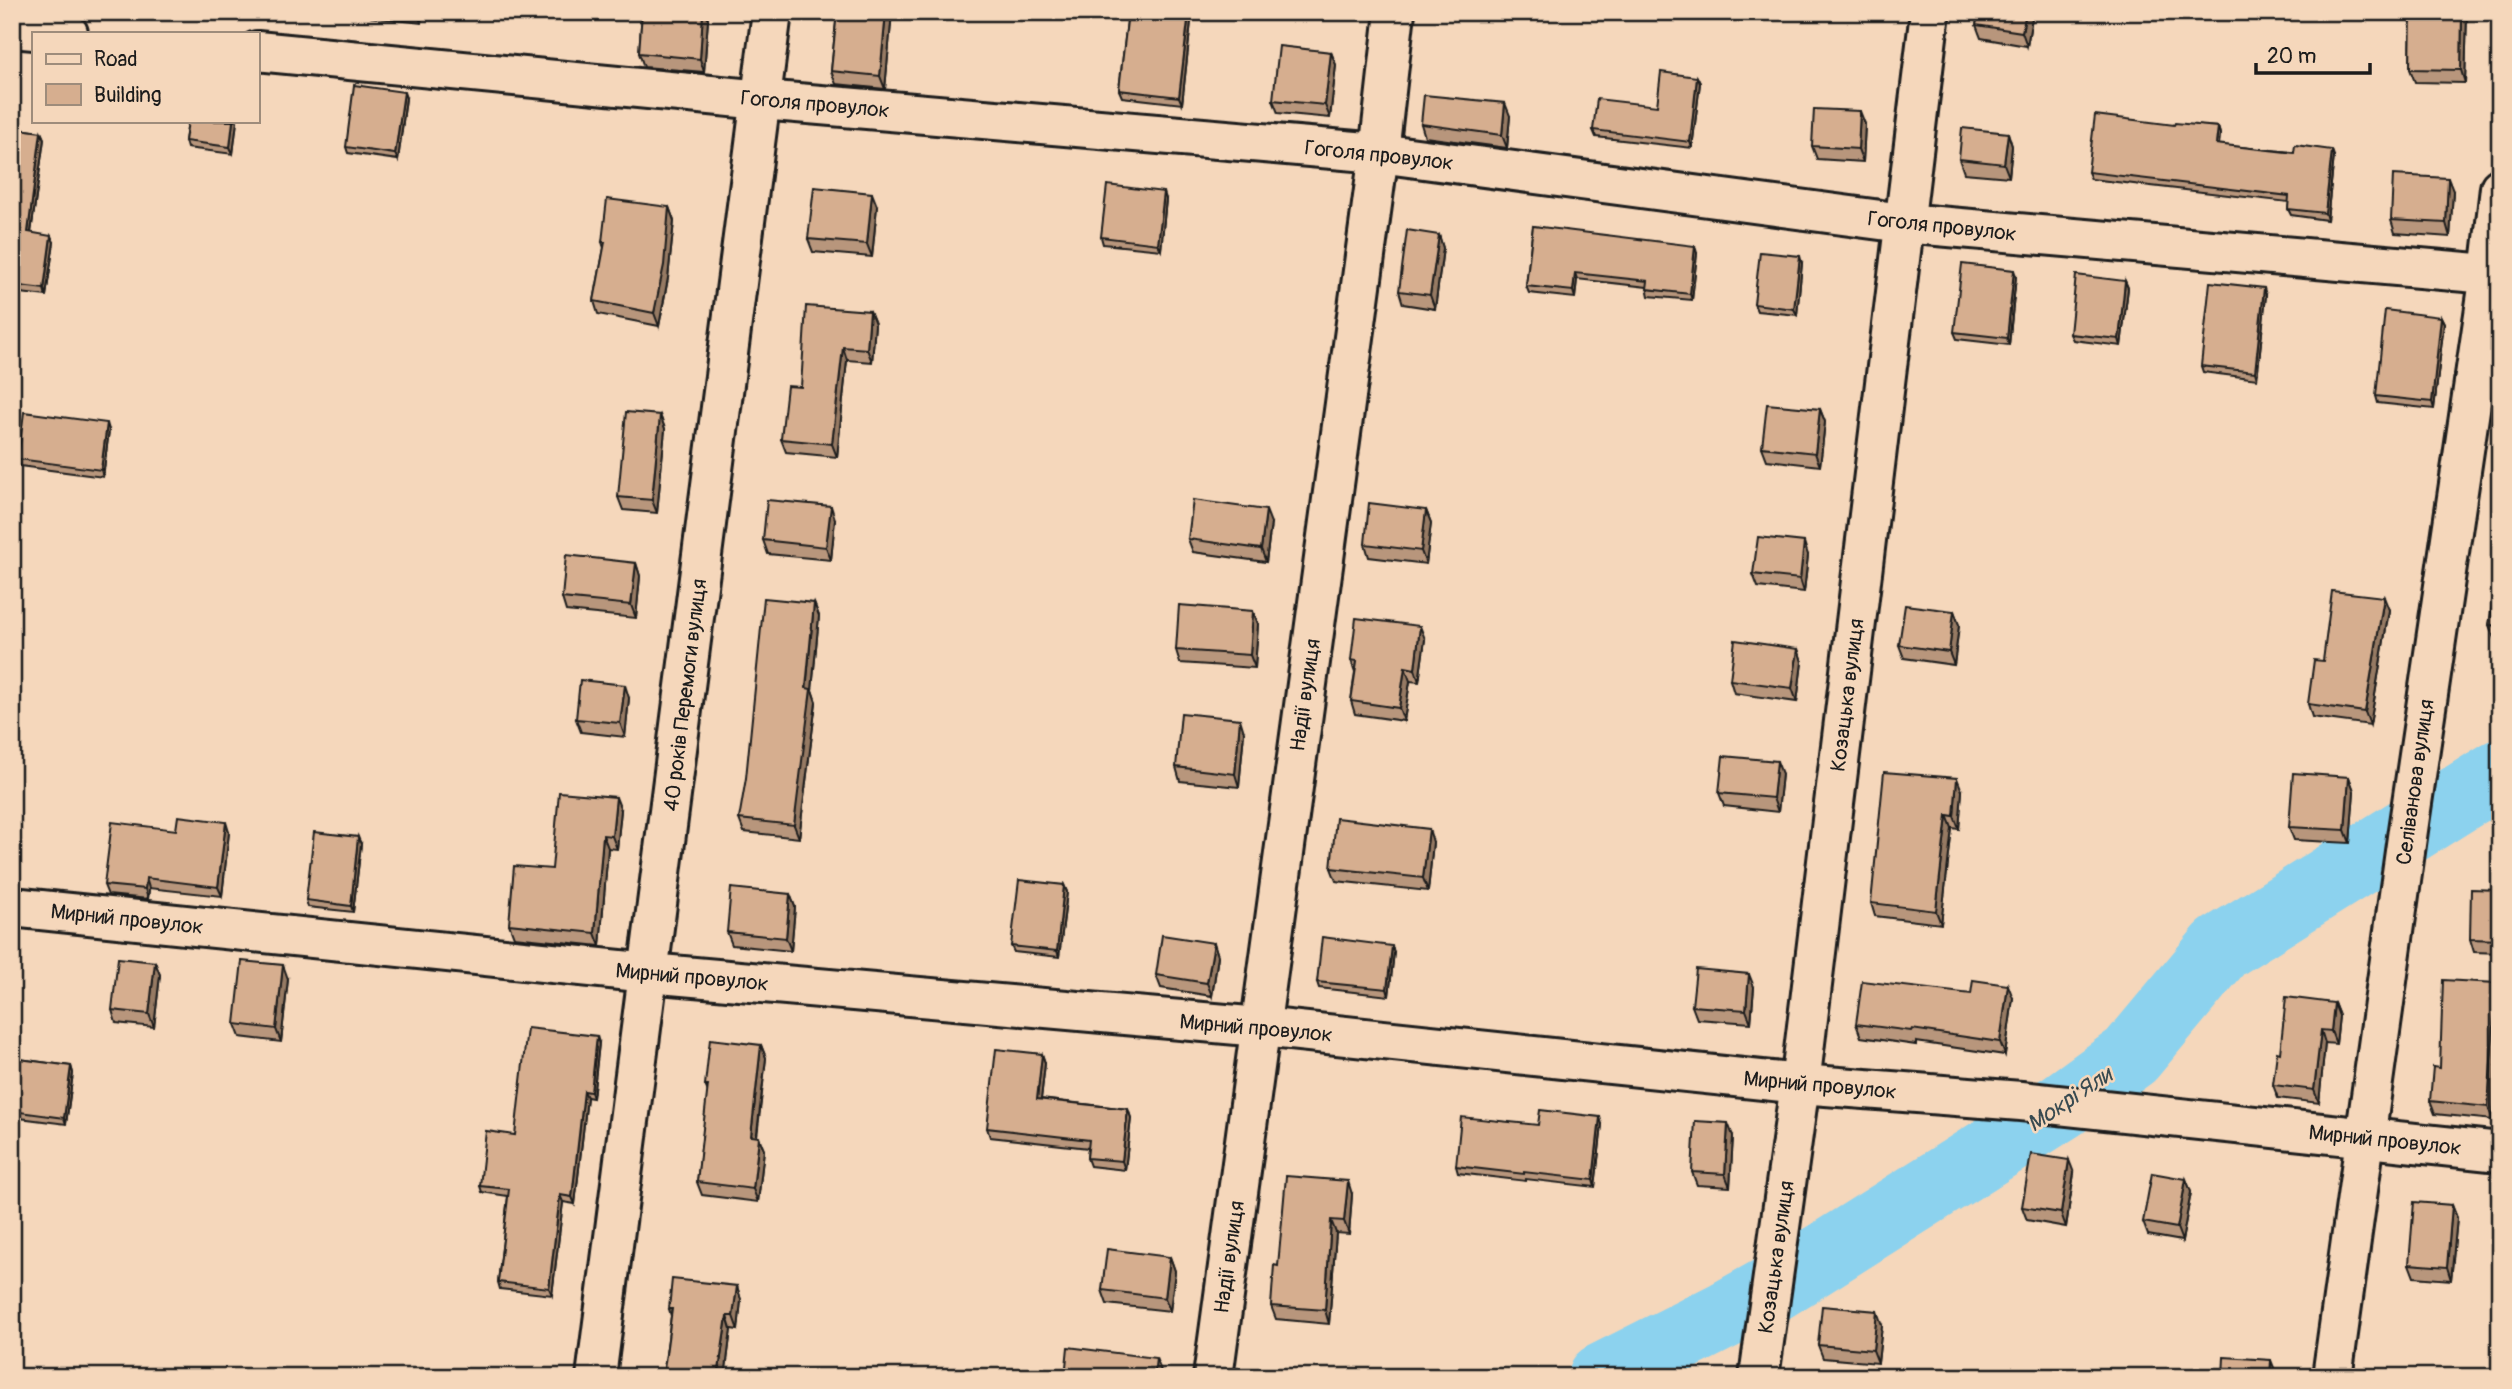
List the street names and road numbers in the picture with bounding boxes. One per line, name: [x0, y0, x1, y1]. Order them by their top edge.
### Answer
street label: Гоголя провулок: [739, 85, 891, 124]
street label: Гоголя провулок: [1303, 134, 1455, 177]
street label: Гоголя провулок: [1866, 205, 2018, 248]
street label: 40 років Перемоги вулиця: [658, 577, 713, 813]
street label: Козацька вулиця: [1825, 617, 1870, 773]
street label: Надії вулиця: [1284, 637, 1327, 753]
street label: Селіванова вулиця: [2390, 697, 2441, 867]
street label: Мирний провулок: [49, 898, 205, 941]
street label: Мирний провулок: [614, 957, 770, 998]
street label: Мирний провулок: [1178, 1008, 1334, 1049]
street label: Мирний провулок: [1742, 1065, 1898, 1106]
street label: Мирний провулок: [2307, 1119, 2463, 1162]
street label: Козацька вулиця: [1752, 1179, 1801, 1335]
street label: Надії вулиця: [1208, 1199, 1251, 1315]

